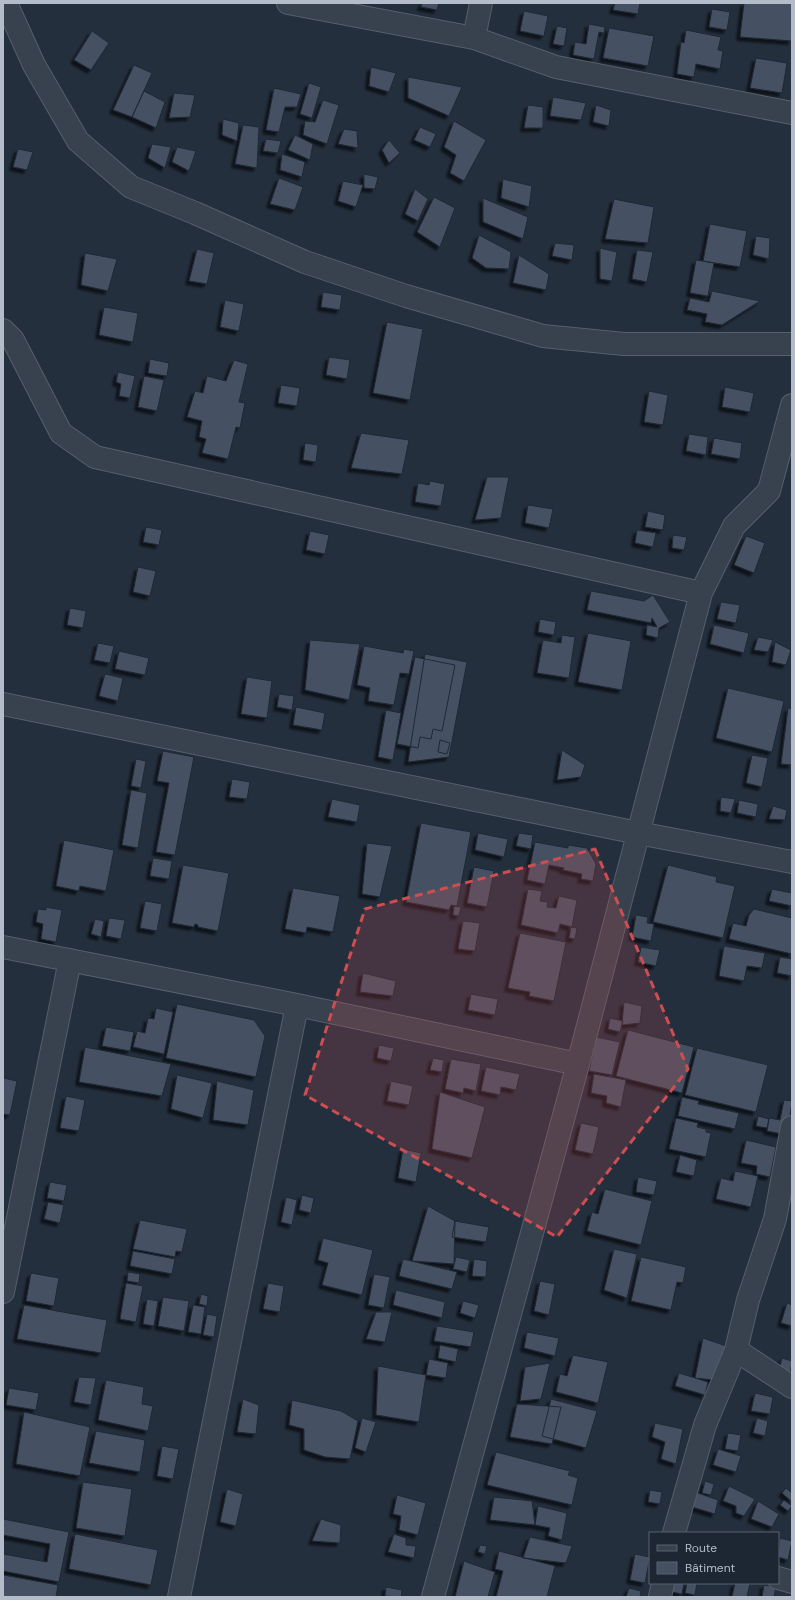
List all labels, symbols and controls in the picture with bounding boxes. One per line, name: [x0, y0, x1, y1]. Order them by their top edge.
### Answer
legend: [649, 1532, 779, 1584]
text: Route: [685, 1540, 717, 1556]
text: Bâtiment: [685, 1560, 736, 1576]

